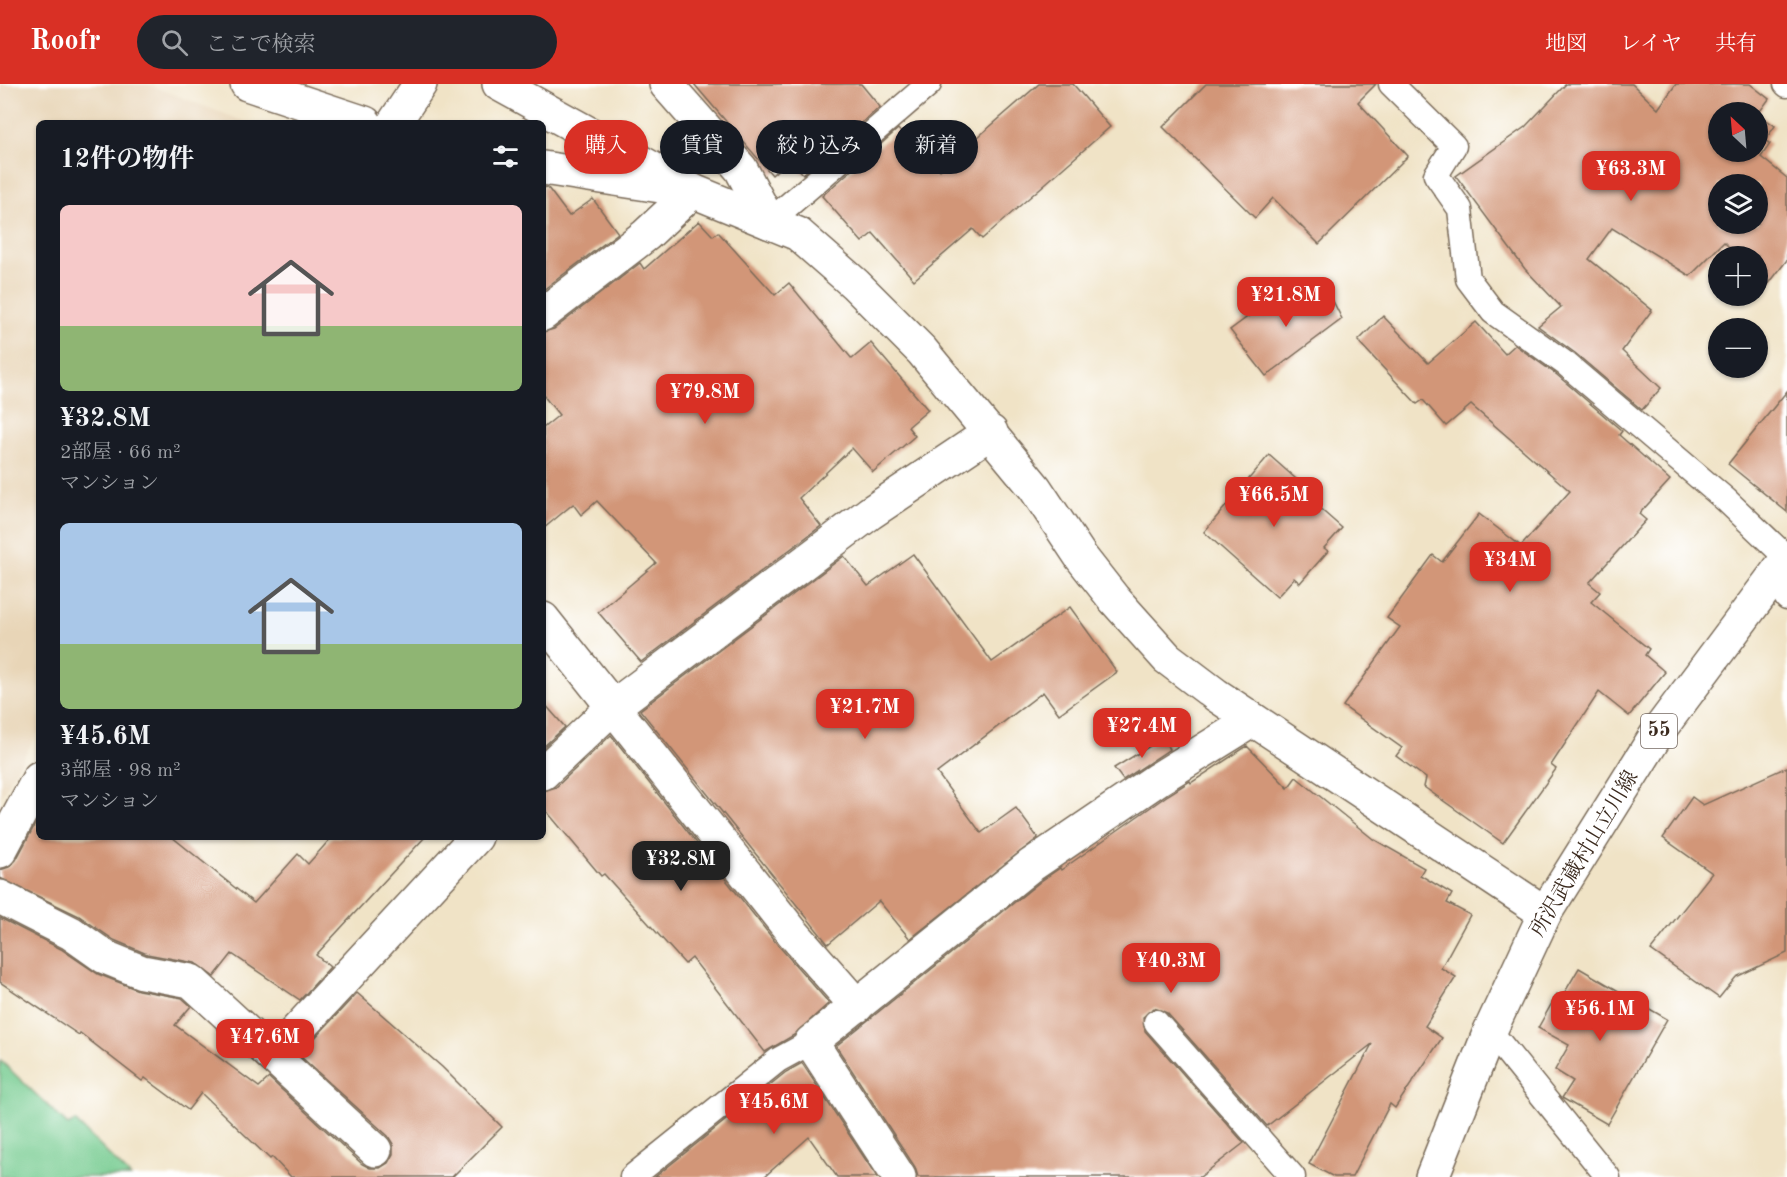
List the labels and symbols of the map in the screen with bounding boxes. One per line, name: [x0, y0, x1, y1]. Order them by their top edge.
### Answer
north arrow: [1708, 102, 1768, 162]
pin: ¥63.3M: [1582, 151, 1680, 202]
pin: ¥21.8M: [1237, 277, 1335, 328]
pin: ¥79.8M: [656, 374, 754, 425]
pin: ¥66.5M: [1225, 477, 1323, 528]
pin: ¥34M: [1474, 542, 1546, 593]
pin: ¥21.7M: [816, 689, 914, 740]
pin: ¥27.4M: [1093, 708, 1191, 759]
road number: 55: [1641, 714, 1677, 748]
street label: 所沢武蔵村山立川線: [1526, 767, 1643, 940]
pin: ¥32.8M: [632, 841, 730, 892]
pin: ¥40.3M: [1122, 943, 1220, 994]
pin: ¥56.1M: [1551, 991, 1649, 1042]
pin: ¥47.6M: [216, 1019, 314, 1070]
pin: ¥45.6M: [725, 1084, 823, 1135]

